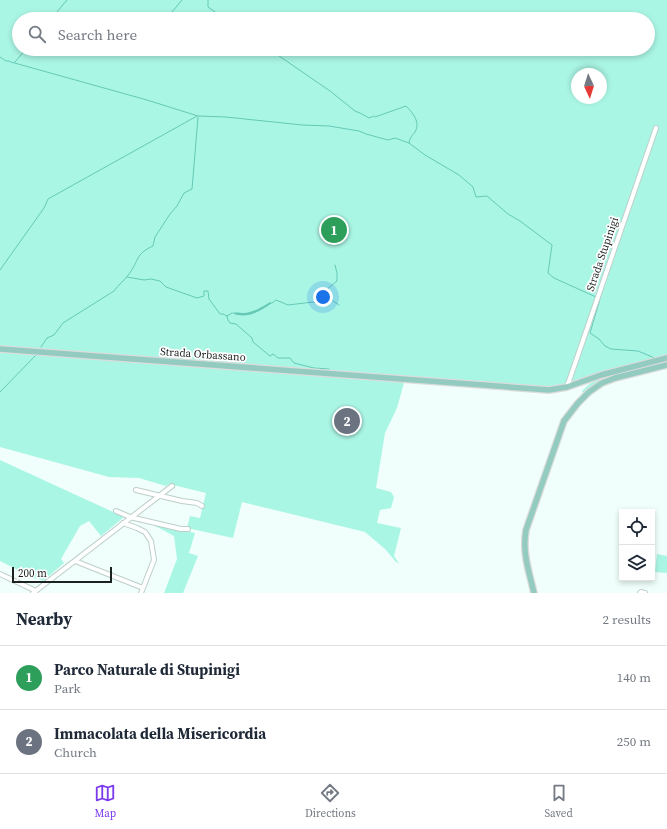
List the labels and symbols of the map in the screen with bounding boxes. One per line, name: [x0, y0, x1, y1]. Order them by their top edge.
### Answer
north arrow: [571, 68, 607, 104]
pin: 1: [321, 215, 347, 245]
street label: Strada Stupinigi: [583, 215, 622, 293]
your location: [313, 287, 333, 307]
street label: Strada Orbassano: [160, 344, 246, 365]
pin: 2: [334, 406, 360, 436]
scale bar: [12, 565, 112, 584]

